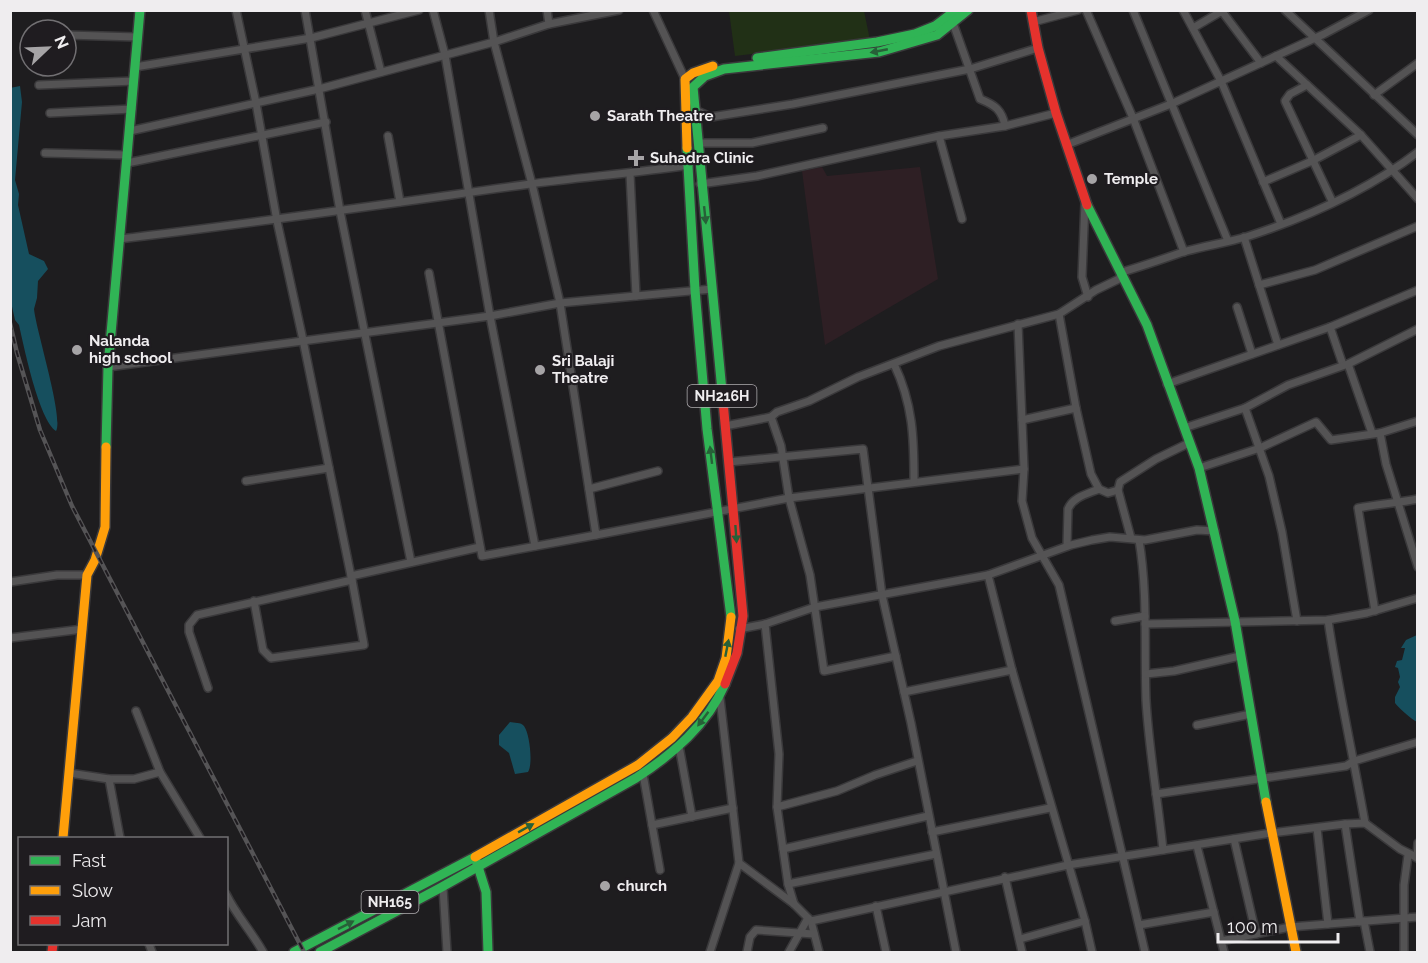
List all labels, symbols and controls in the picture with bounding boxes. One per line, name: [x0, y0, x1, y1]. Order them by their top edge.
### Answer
north arrow: [18, 18, 78, 78]
text: N: [50, 33, 72, 52]
one-way arrow: [869, 47, 888, 56]
place label: Sarath Theatre: [607, 107, 713, 125]
marker: Sarath Theatre: [588, 109, 602, 123]
marker: Suhadra Clinic: [627, 149, 645, 167]
place label: Suhadra Clinic: [650, 149, 754, 167]
place label: Temple: [1104, 170, 1158, 188]
marker: Temple: [1085, 172, 1099, 186]
one-way arrow: [700, 206, 709, 225]
place label: Nalanda high school: [89, 332, 172, 367]
marker: Nalanda high school: [70, 343, 84, 357]
place label: Sri Balaji Theatre: [552, 352, 614, 387]
marker: Sri Balaji Theatre: [533, 363, 547, 377]
road number: NH216H: [688, 385, 756, 407]
one-way arrow: [706, 445, 715, 464]
one-way arrow: [731, 525, 741, 544]
one-way arrow: [723, 639, 732, 658]
one-way arrow: [697, 711, 709, 726]
one-way arrow: [518, 823, 535, 833]
legend: [18, 837, 228, 945]
text: Fast: [72, 850, 106, 871]
place label: church: [617, 877, 667, 895]
marker: church: [598, 879, 612, 893]
text: Slow: [72, 880, 113, 901]
road number: NH165: [362, 891, 418, 913]
scale bar: [1218, 906, 1338, 944]
text: Jam: [72, 910, 107, 931]
text: 100 m: [1227, 916, 1278, 937]
one-way arrow: [338, 920, 355, 930]

